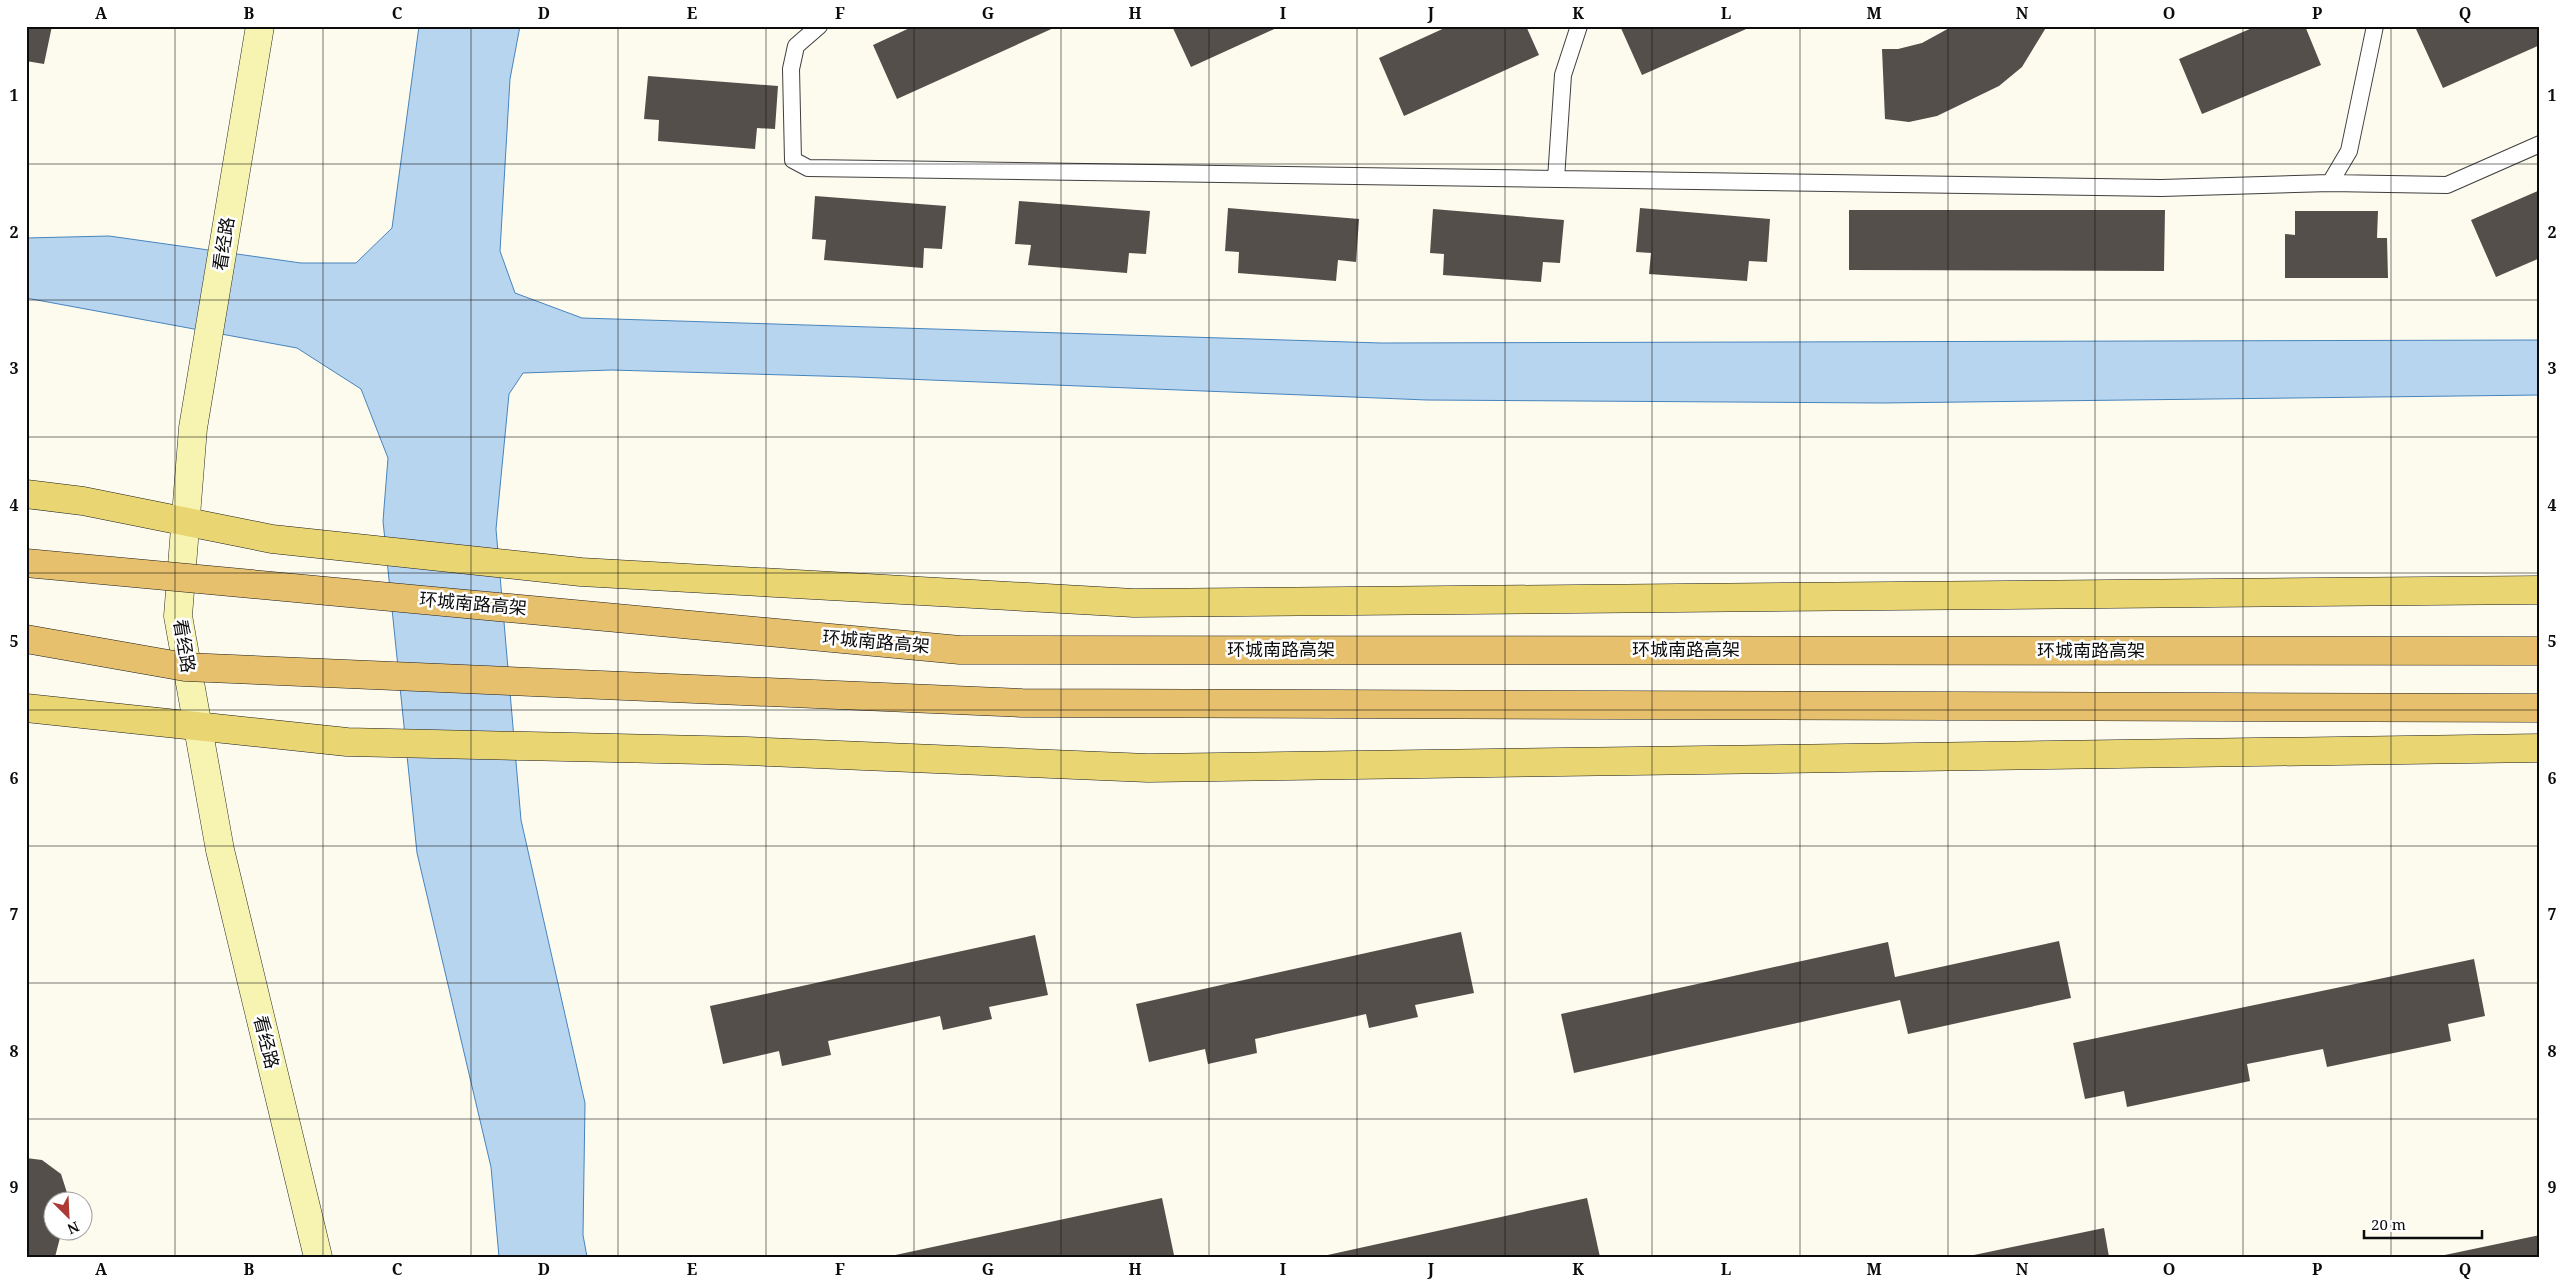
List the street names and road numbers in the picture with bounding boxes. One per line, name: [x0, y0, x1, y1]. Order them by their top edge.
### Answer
street label: 看经路: [207, 215, 239, 272]
street label: 环城南路高架: [418, 586, 528, 620]
street label: 看经路: [169, 617, 201, 674]
street label: 环城南路高架: [821, 624, 931, 658]
street label: 环城南路高架: [1227, 637, 1335, 661]
street label: 环城南路高架: [1632, 637, 1740, 661]
street label: 环城南路高架: [2037, 638, 2145, 662]
street label: 看经路: [249, 1013, 285, 1071]

